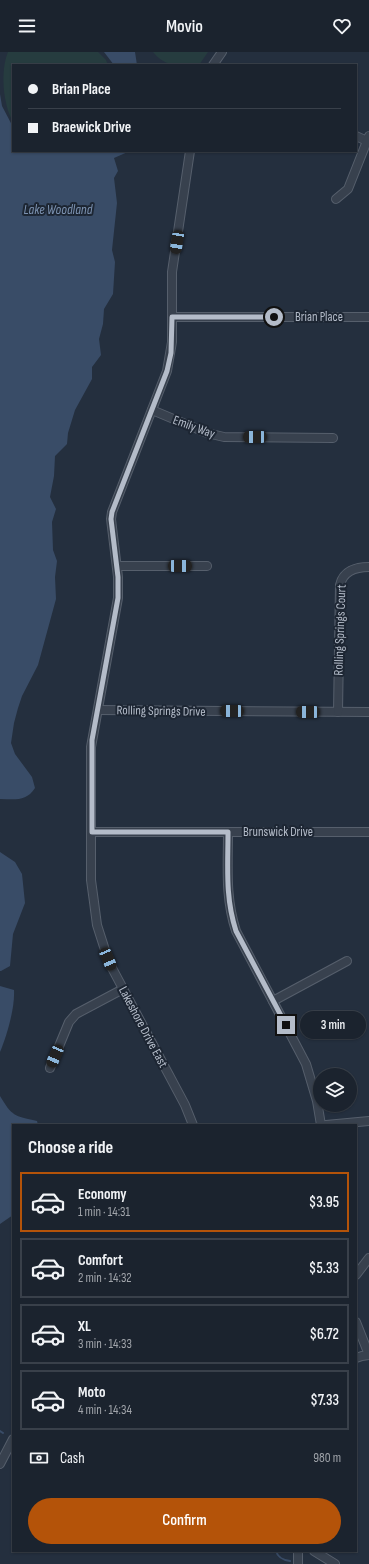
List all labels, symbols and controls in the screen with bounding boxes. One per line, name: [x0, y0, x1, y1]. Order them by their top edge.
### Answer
icon: menu: [16, 15, 38, 37]
icon: heart: [331, 15, 353, 37]
text: Movio: [166, 16, 203, 37]
text: Brian Place: [52, 80, 111, 99]
text: Braewick Drive: [52, 118, 131, 137]
water label: Lake Woodland: [24, 201, 94, 218]
car: [169, 229, 185, 255]
route start: [265, 308, 283, 326]
street label: Brian Place: [295, 309, 343, 325]
street label: Emily Way: [171, 412, 217, 442]
car: [243, 431, 267, 443]
car: [168, 560, 192, 572]
street label: Rolling Springs Court: [330, 584, 350, 676]
street label: Rolling Springs Drive: [116, 702, 206, 720]
car: [220, 705, 244, 717]
car: [296, 706, 320, 718]
street label: Brunswick Drive: [243, 824, 313, 840]
car: [98, 946, 118, 972]
street label: Lakeshore Drive East: [115, 984, 171, 1070]
callout: 3 min: [300, 1011, 366, 1039]
route end: [277, 1016, 295, 1034]
text: 3 min: [321, 1017, 345, 1033]
car: [45, 1043, 65, 1069]
map controls: [313, 1068, 357, 1112]
button: layers: [313, 1068, 357, 1112]
text: Choose a ride: [28, 1137, 113, 1158]
icon: car: [30, 1184, 66, 1220]
text: Economy: [78, 1185, 127, 1204]
text: $3.95: [309, 1193, 339, 1212]
text: 1 min · 14:31: [78, 1204, 130, 1220]
icon: car: [30, 1250, 66, 1286]
text: Comfort: [78, 1251, 123, 1270]
text: $5.33: [309, 1259, 339, 1278]
text: 2 min · 14:32: [78, 1270, 132, 1286]
icon: car: [30, 1316, 66, 1352]
text: XL: [78, 1317, 91, 1336]
text: $6.72: [309, 1325, 339, 1344]
text: 3 min · 14:33: [78, 1336, 132, 1352]
icon: car: [30, 1382, 66, 1418]
text: Moto: [78, 1383, 105, 1402]
text: $7.33: [310, 1391, 339, 1410]
text: 4 min · 14:34: [78, 1402, 132, 1418]
icon: cash: [28, 1447, 50, 1469]
text: Cash: [60, 1449, 85, 1468]
text: 980 m: [313, 1450, 341, 1466]
button: Confirm: [28, 1498, 341, 1544]

